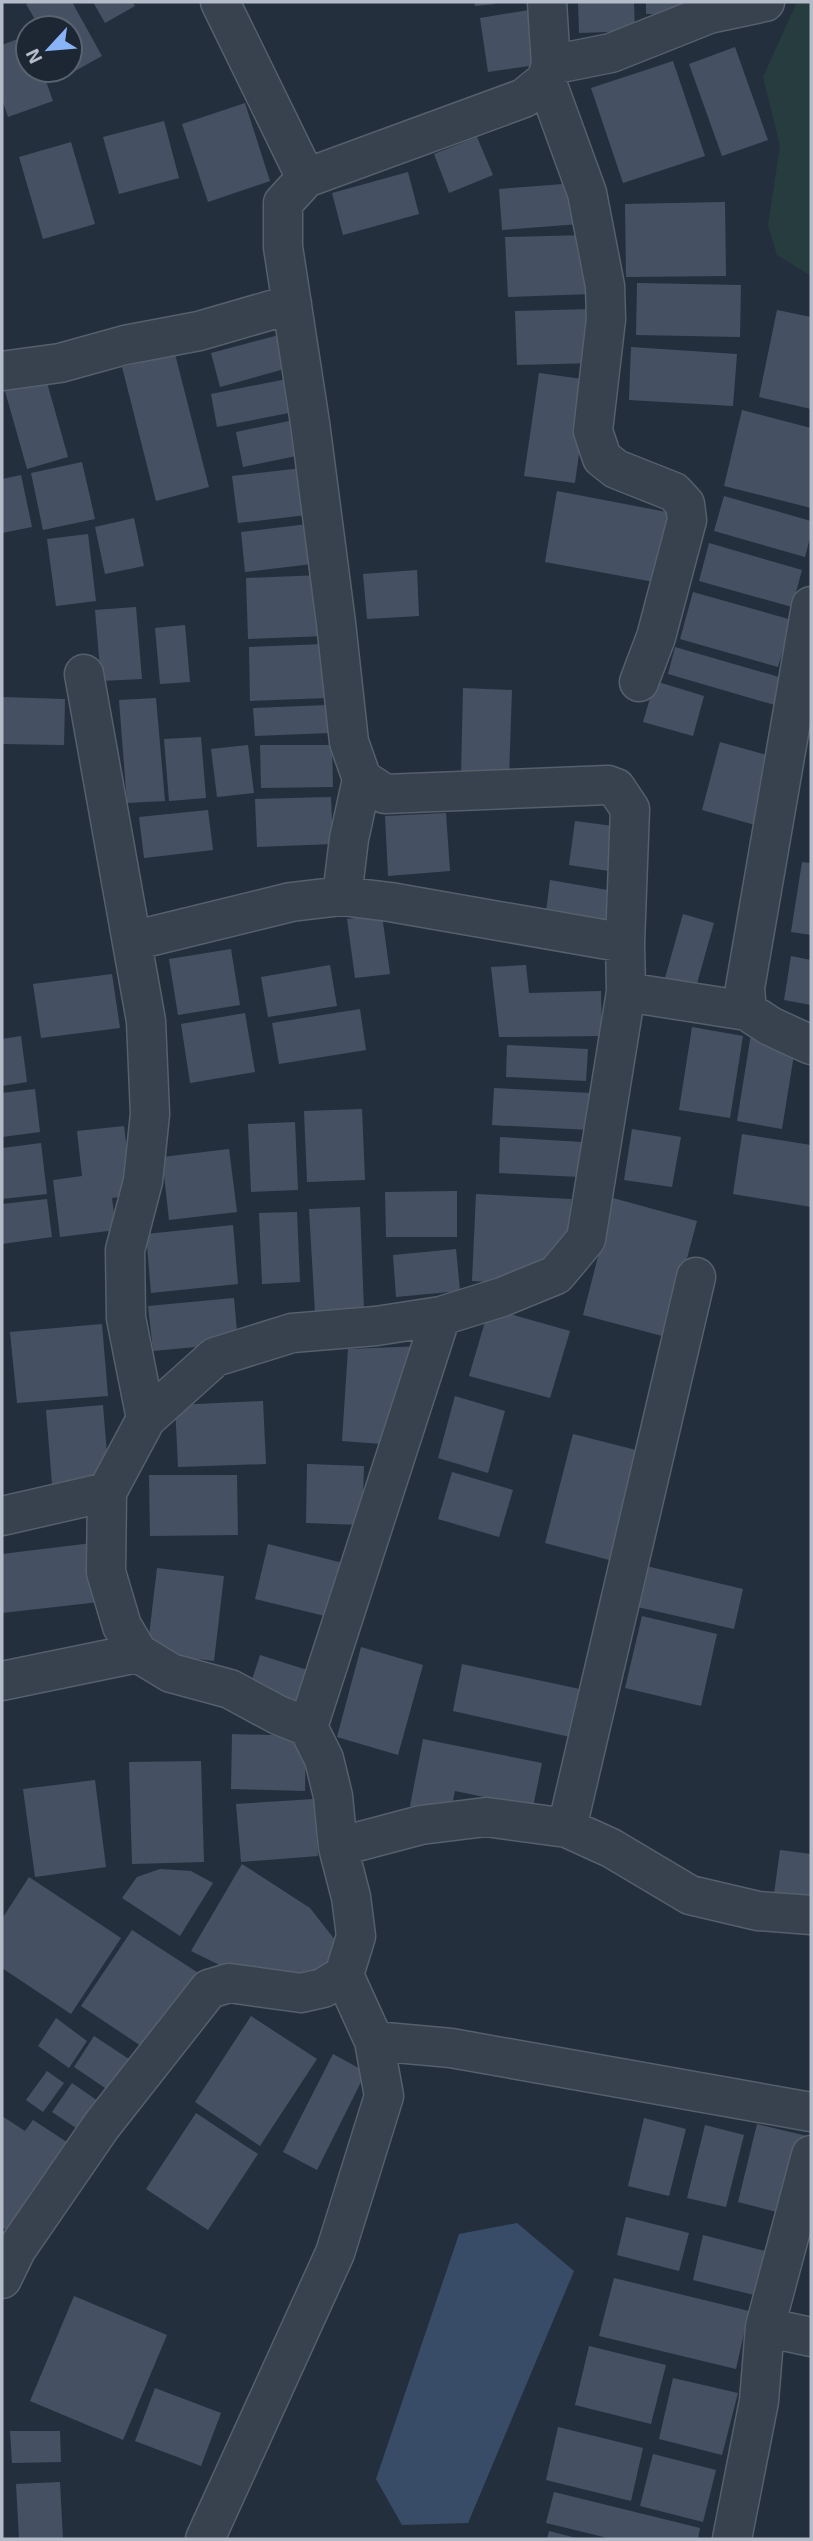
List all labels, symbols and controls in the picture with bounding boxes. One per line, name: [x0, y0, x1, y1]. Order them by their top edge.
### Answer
north arrow: [14, 14, 84, 84]
text: N: [20, 45, 47, 68]

